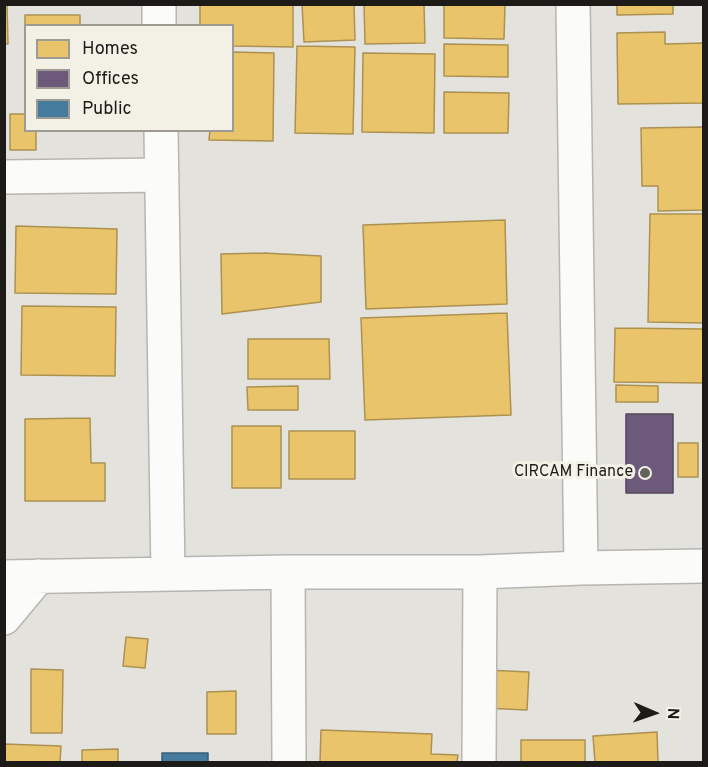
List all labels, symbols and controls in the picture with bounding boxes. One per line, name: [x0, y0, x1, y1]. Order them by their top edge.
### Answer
legend: [24, 24, 234, 132]
text: Homes: [82, 38, 138, 61]
text: Offices: [82, 68, 139, 91]
text: Public: [82, 98, 132, 121]
place label: CIRCAM Finance: [514, 463, 633, 483]
marker: CIRCAM Finance: [638, 466, 652, 480]
north arrow: [624, 683, 684, 743]
text: N: [662, 708, 682, 720]

